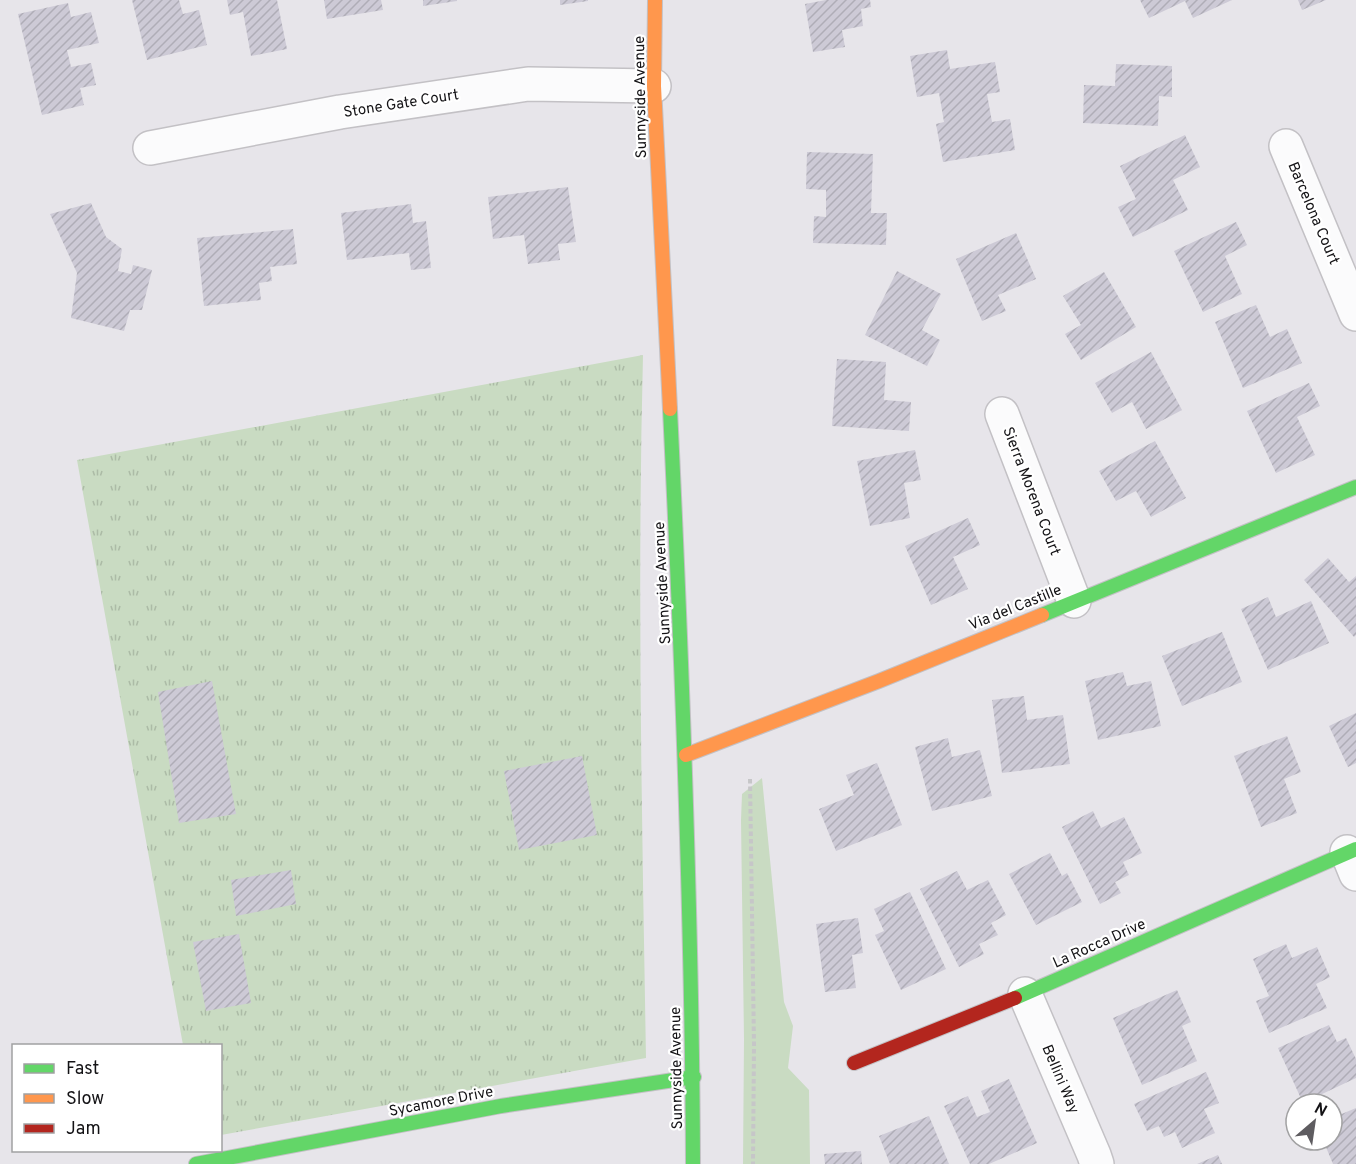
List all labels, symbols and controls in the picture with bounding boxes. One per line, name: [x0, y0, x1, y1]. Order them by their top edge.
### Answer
street label: Sunnyside Avenue: [631, 35, 652, 158]
street label: Stone Gate Court: [342, 86, 460, 123]
street label: Barcelona Court: [1282, 159, 1343, 268]
street label: Sierra Morena Court: [997, 425, 1064, 558]
street label: Sunnyside Avenue: [651, 521, 676, 645]
street label: Via del Castille: [966, 581, 1065, 636]
street label: La Rocca Drive: [1050, 915, 1149, 973]
street label: Sunnyside Avenue: [667, 1006, 688, 1129]
street label: Bellini Way: [1037, 1042, 1083, 1117]
legend: [12, 1044, 222, 1152]
text: Fast: [66, 1058, 99, 1081]
street label: Sycamore Drive: [388, 1083, 495, 1122]
text: Slow: [66, 1088, 104, 1111]
north arrow: [1284, 1092, 1344, 1152]
text: N: [1310, 1099, 1330, 1122]
text: Jam: [66, 1118, 101, 1141]

